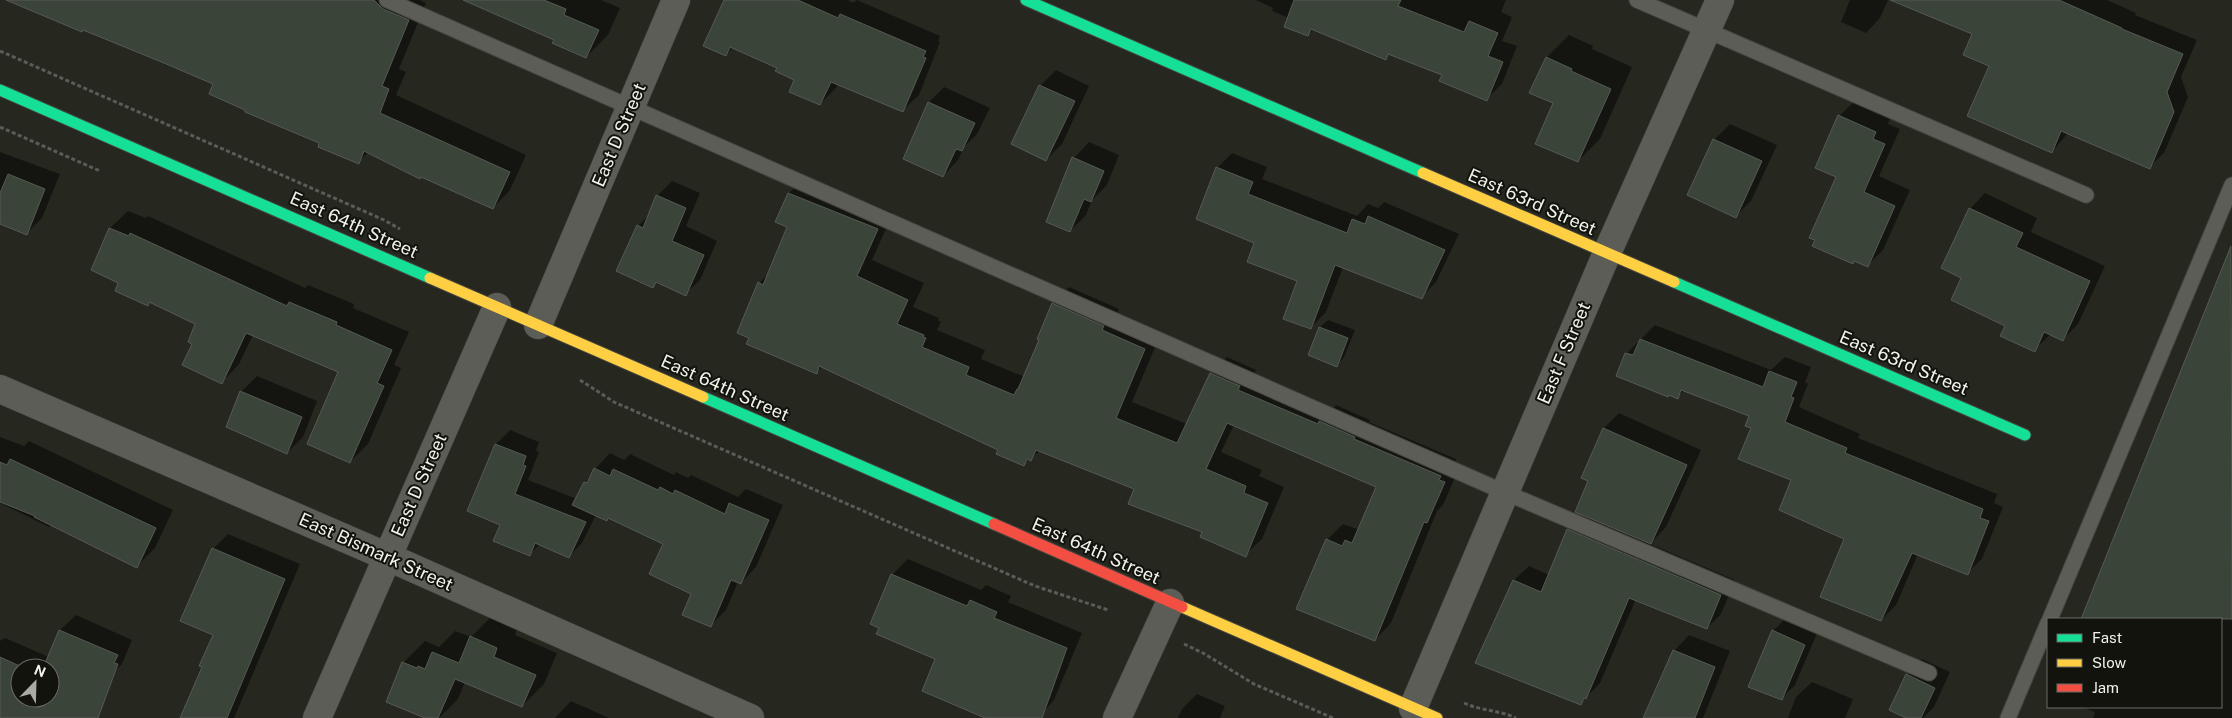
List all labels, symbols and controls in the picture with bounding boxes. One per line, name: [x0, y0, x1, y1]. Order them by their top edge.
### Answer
street label: East D Street: [587, 80, 650, 190]
street label: East 63rd Street: [1465, 164, 1600, 239]
street label: East 64th Street: [287, 187, 422, 262]
street label: East F Street: [1533, 299, 1594, 407]
street label: East 63rd Street: [1836, 326, 1972, 399]
street label: East 64th Street: [658, 350, 793, 425]
street label: East D Street: [386, 430, 451, 540]
street label: East Bismark Street: [296, 508, 456, 595]
street label: East 64th Street: [1029, 513, 1164, 588]
legend: [2047, 618, 2222, 708]
text: Fast: [2092, 629, 2122, 646]
text: Slow: [2092, 654, 2127, 671]
north arrow: [10, 658, 60, 708]
text: N: [32, 662, 48, 681]
text: Jam: [2092, 679, 2119, 696]

